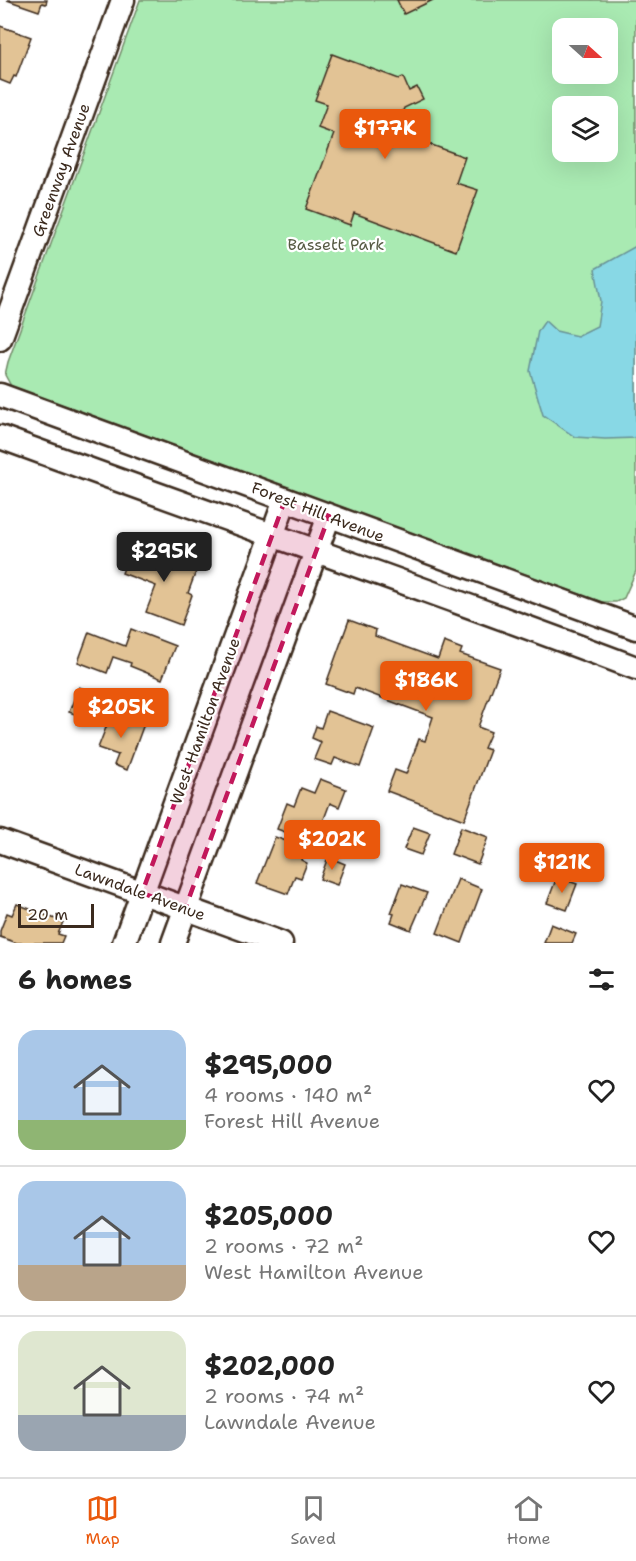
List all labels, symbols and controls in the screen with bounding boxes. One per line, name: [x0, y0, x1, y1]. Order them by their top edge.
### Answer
north arrow: [552, 18, 618, 84]
map controls: [552, 18, 618, 162]
button: layers: [552, 96, 618, 162]
street label: Greenway Avenue: [27, 100, 95, 240]
pin: $177K: [343, 109, 427, 160]
text: $177K: [354, 115, 417, 141]
park label: Bassett Park: [288, 234, 384, 255]
street label: Forest Hill Avenue: [249, 477, 387, 547]
pin: $295K: [122, 532, 206, 583]
text: $295K: [131, 538, 197, 564]
street label: West Hamilton Avenue: [165, 635, 245, 807]
pin: $186K: [384, 661, 468, 712]
text: $186K: [394, 667, 458, 693]
pin: $205K: [79, 688, 163, 739]
text: $205K: [88, 694, 154, 720]
pin: $202K: [290, 820, 374, 871]
text: $202K: [298, 826, 366, 852]
pin: $121K: [520, 843, 604, 894]
text: $121K: [533, 849, 591, 875]
street label: Lawndale Avenue: [72, 859, 208, 925]
scale bar: [18, 901, 94, 929]
text: 20 m: [27, 904, 68, 925]
text: 6 homes: [18, 962, 132, 997]
icon: filters: [585, 963, 618, 996]
text: $295,000: [204, 1047, 333, 1082]
icon: home: [66, 1054, 138, 1126]
icon: heart: [585, 1074, 618, 1107]
text: 4 rooms · 140 m²: [204, 1082, 372, 1108]
text: Forest Hill Avenue: [204, 1108, 380, 1134]
text: $205,000: [204, 1198, 333, 1233]
icon: home: [66, 1205, 138, 1277]
icon: heart: [585, 1225, 618, 1258]
text: 2 rooms · 72 m²: [204, 1233, 363, 1259]
text: West Hamilton Avenue: [204, 1259, 424, 1285]
text: $202,000: [204, 1348, 335, 1383]
icon: home: [66, 1355, 138, 1427]
icon: heart: [585, 1375, 618, 1408]
text: 2 rooms · 74 m²: [204, 1383, 364, 1409]
text: Lawndale Avenue: [204, 1409, 376, 1435]
tab: Map: [85, 1492, 120, 1549]
tab: Saved: [290, 1492, 336, 1549]
tab: Home: [507, 1492, 551, 1549]

